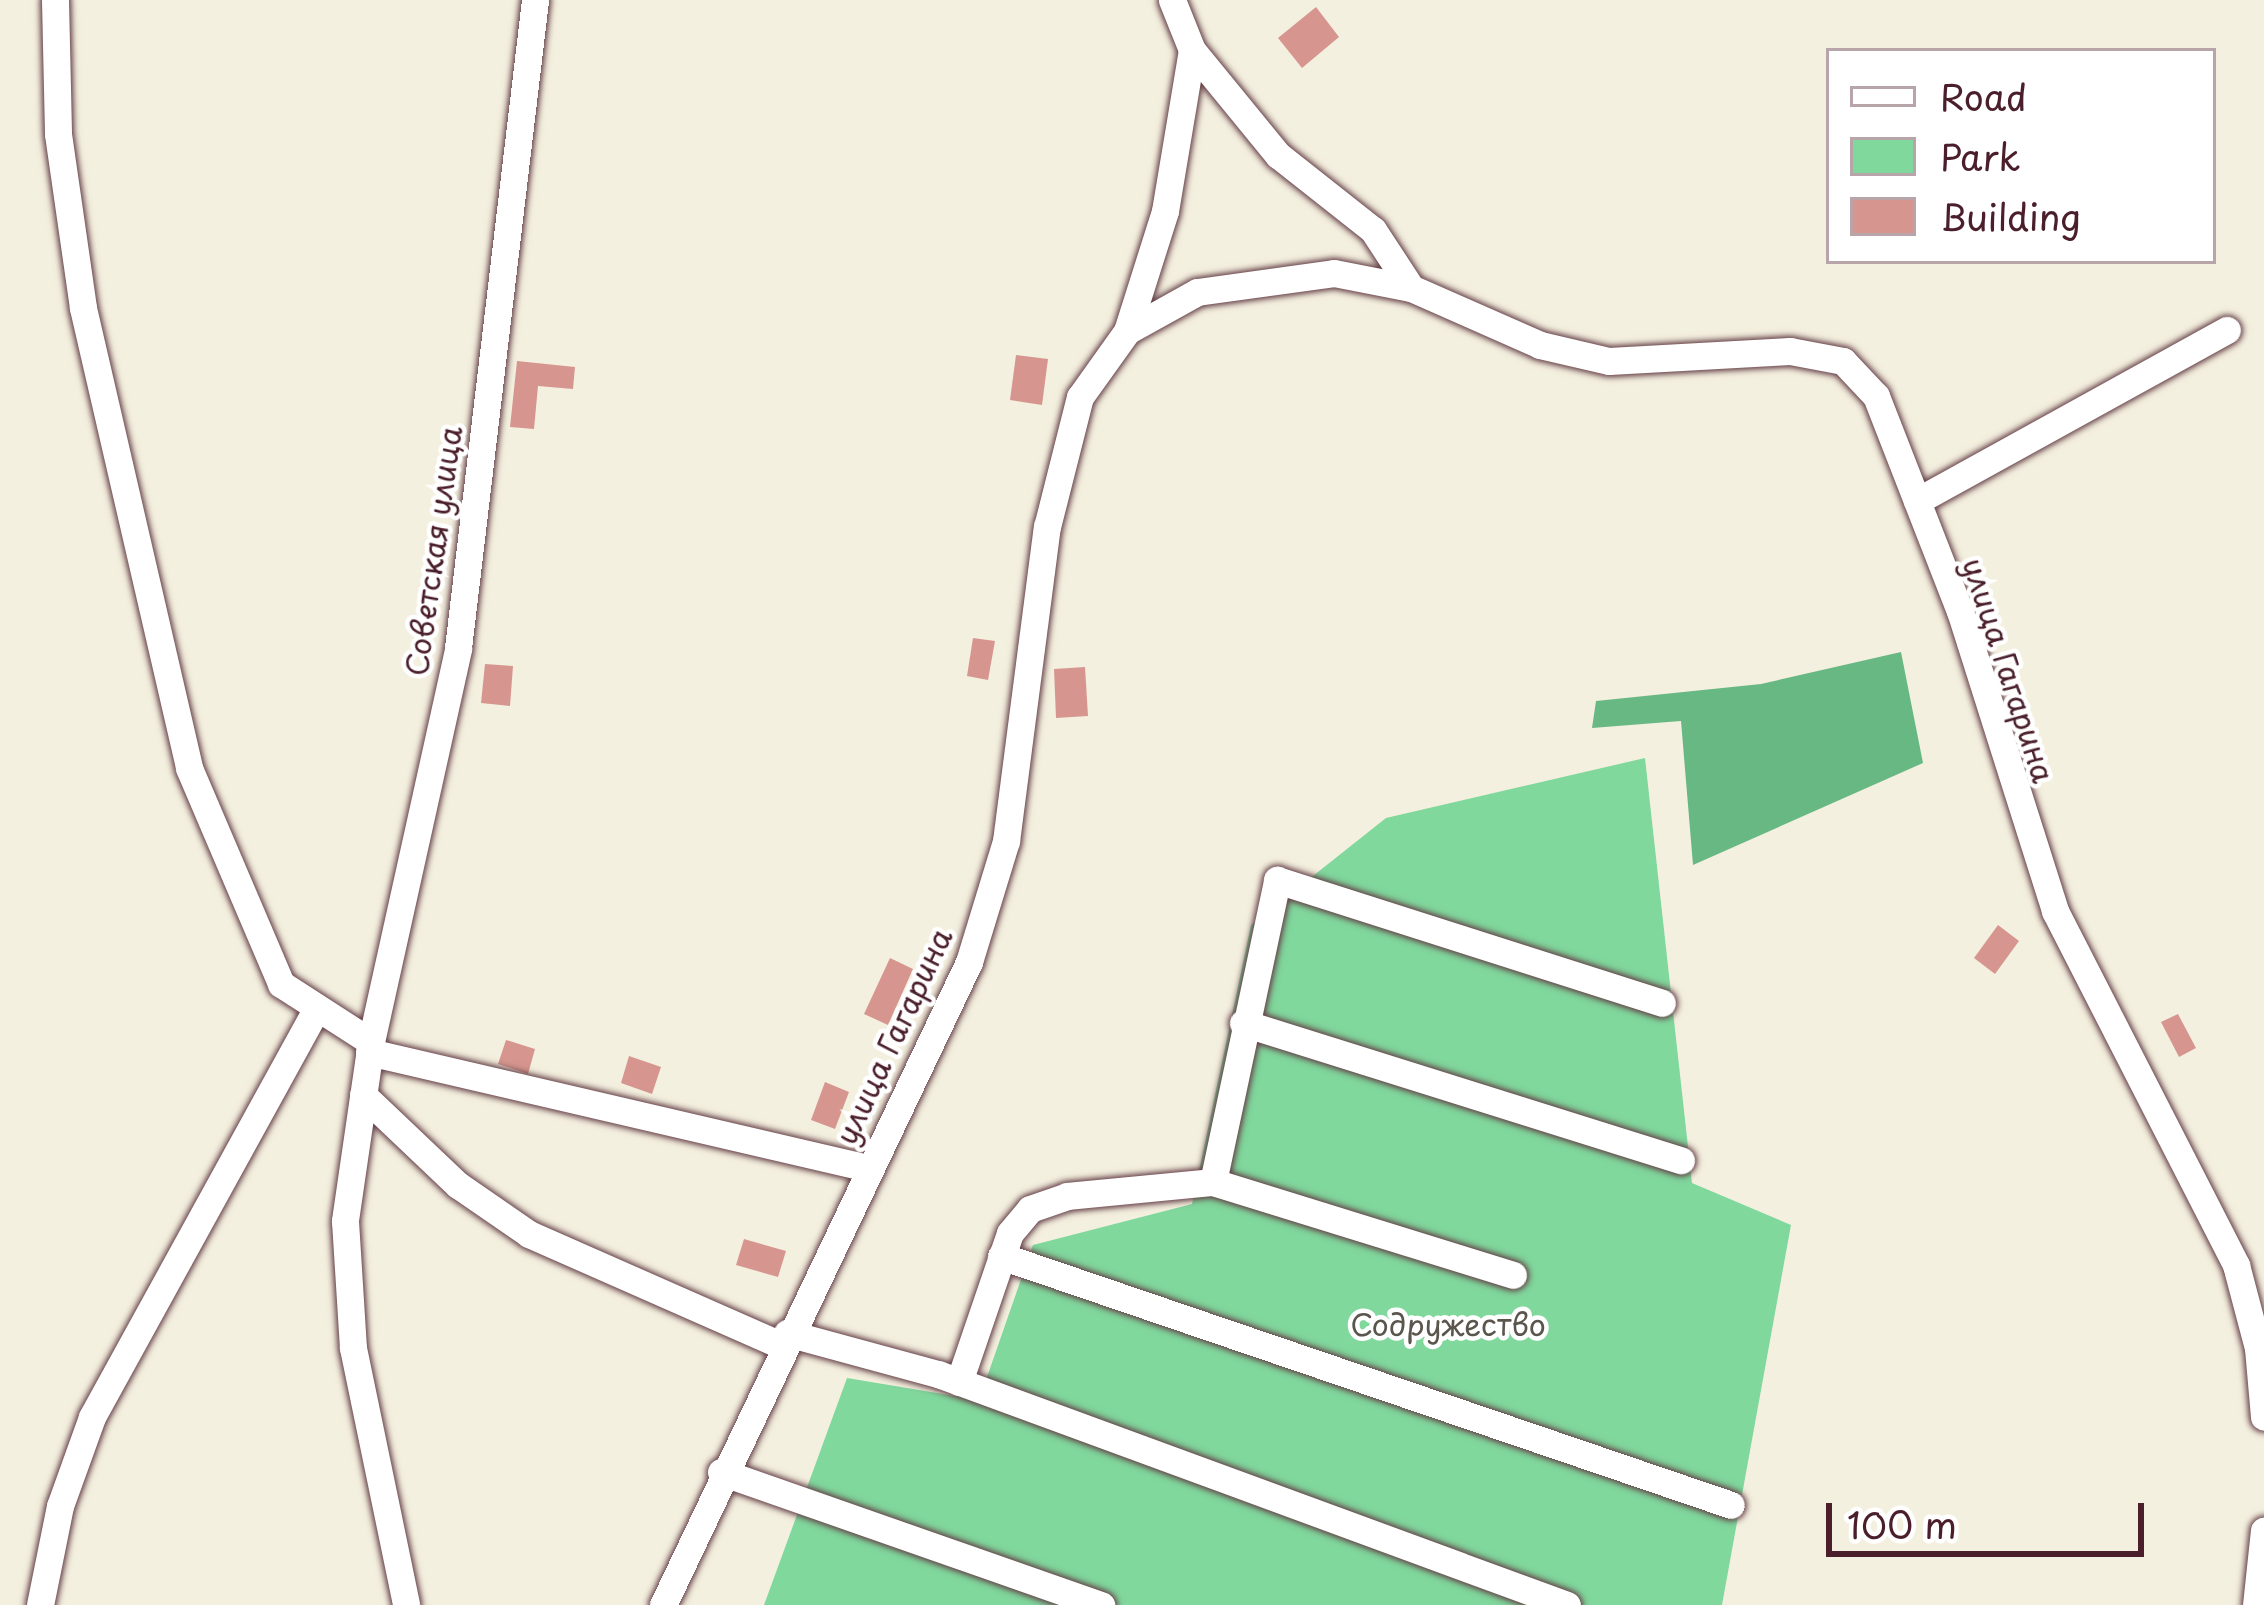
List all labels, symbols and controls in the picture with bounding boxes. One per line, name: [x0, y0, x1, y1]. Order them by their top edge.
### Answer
legend: [1826, 48, 2216, 264]
text: Road: [1940, 69, 2027, 123]
text: Park: [1940, 129, 2020, 183]
text: Building: [1940, 189, 2081, 243]
street label: Советская улица: [398, 423, 468, 679]
street label: улица Гагарина: [1956, 553, 2062, 787]
street label: улица Гагарина: [827, 922, 959, 1150]
park label: Содружество: [1350, 1306, 1546, 1342]
scale bar: [1832, 1479, 2150, 1553]
text: 100 m: [1847, 1497, 1957, 1551]

